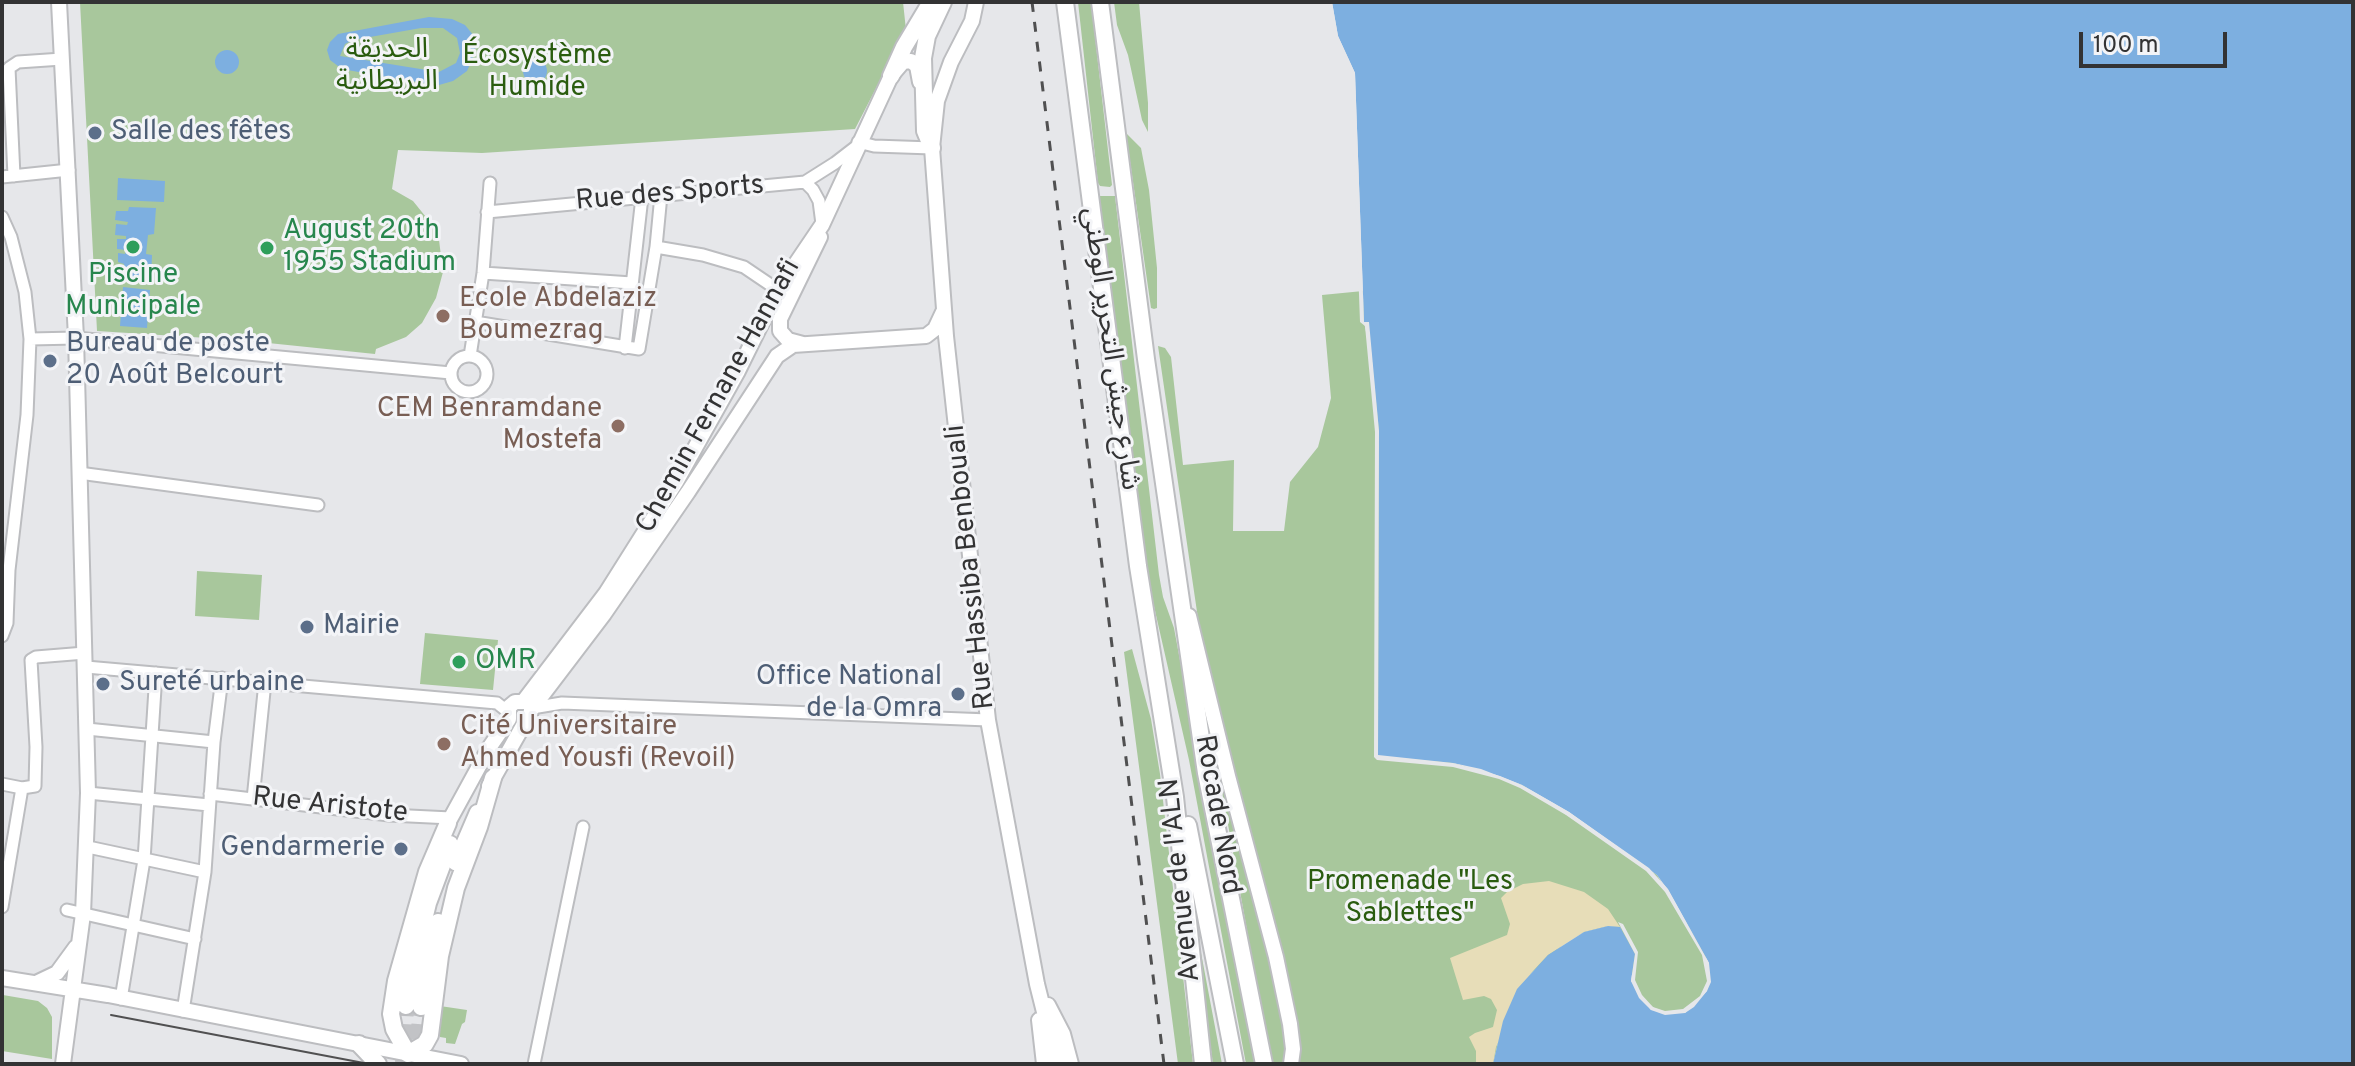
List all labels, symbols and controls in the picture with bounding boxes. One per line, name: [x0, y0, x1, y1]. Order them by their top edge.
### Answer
scale bar: [2083, 16, 2231, 66]
text: 100 m: [2093, 31, 2159, 61]
park label: الحديقة البريطانية: [336, 34, 438, 100]
park label: Écosystème Humide: [462, 40, 612, 106]
place label: Salle des fêtes: [111, 116, 291, 150]
marker: Salle des fêtes: [86, 124, 104, 142]
street label: Rue des Sports: [574, 170, 766, 220]
street label: شارع جيش التحرير الوطني: [1073, 206, 1145, 492]
place label: August 20th 1955 Stadium: [283, 215, 456, 281]
marker: Piscine Municipale: [124, 238, 142, 256]
marker: August 20th 1955 Stadium: [258, 239, 276, 257]
street label: Chemin Fernane Hannafi: [631, 254, 809, 540]
place label: Piscine Municipale: [65, 259, 201, 325]
place label: Ecole Abdelaziz Boumezrag: [459, 283, 657, 349]
marker: Ecole Abdelaziz Boumezrag: [434, 307, 452, 325]
place label: Bureau de poste 20 Août Belcourt: [66, 328, 284, 394]
marker: Bureau de poste 20 Août Belcourt: [41, 352, 59, 370]
place label: CEM Benramdane Mostefa: [377, 393, 602, 459]
marker: CEM Benramdane Mostefa: [609, 417, 627, 435]
street label: Rue Hassiba Benbouali: [940, 423, 1004, 711]
place label: Mairie: [323, 610, 399, 644]
marker: Mairie: [298, 618, 316, 636]
place label: OMR: [475, 645, 536, 679]
marker: OMR: [450, 653, 468, 671]
place label: Office National de la Omra: [756, 661, 942, 727]
place label: Sureté urbaine: [119, 667, 305, 701]
marker: Sureté urbaine: [94, 675, 112, 693]
marker: Office National de la Omra: [949, 685, 967, 703]
place label: Cité Universitaire Ahmed Yousfi (Revoil): [460, 711, 736, 777]
street label: Rocade Nord: [1185, 733, 1247, 897]
marker: Cité Universitaire Ahmed Yousfi (Revoil): [435, 735, 453, 753]
street label: Avenue de l'ALN: [1155, 776, 1209, 984]
street label: Rue Aristote: [251, 782, 409, 832]
place label: Gendarmerie: [220, 832, 385, 866]
marker: Gendarmerie: [392, 840, 410, 858]
park label: Promenade "Les Sablettes": [1307, 866, 1513, 932]

